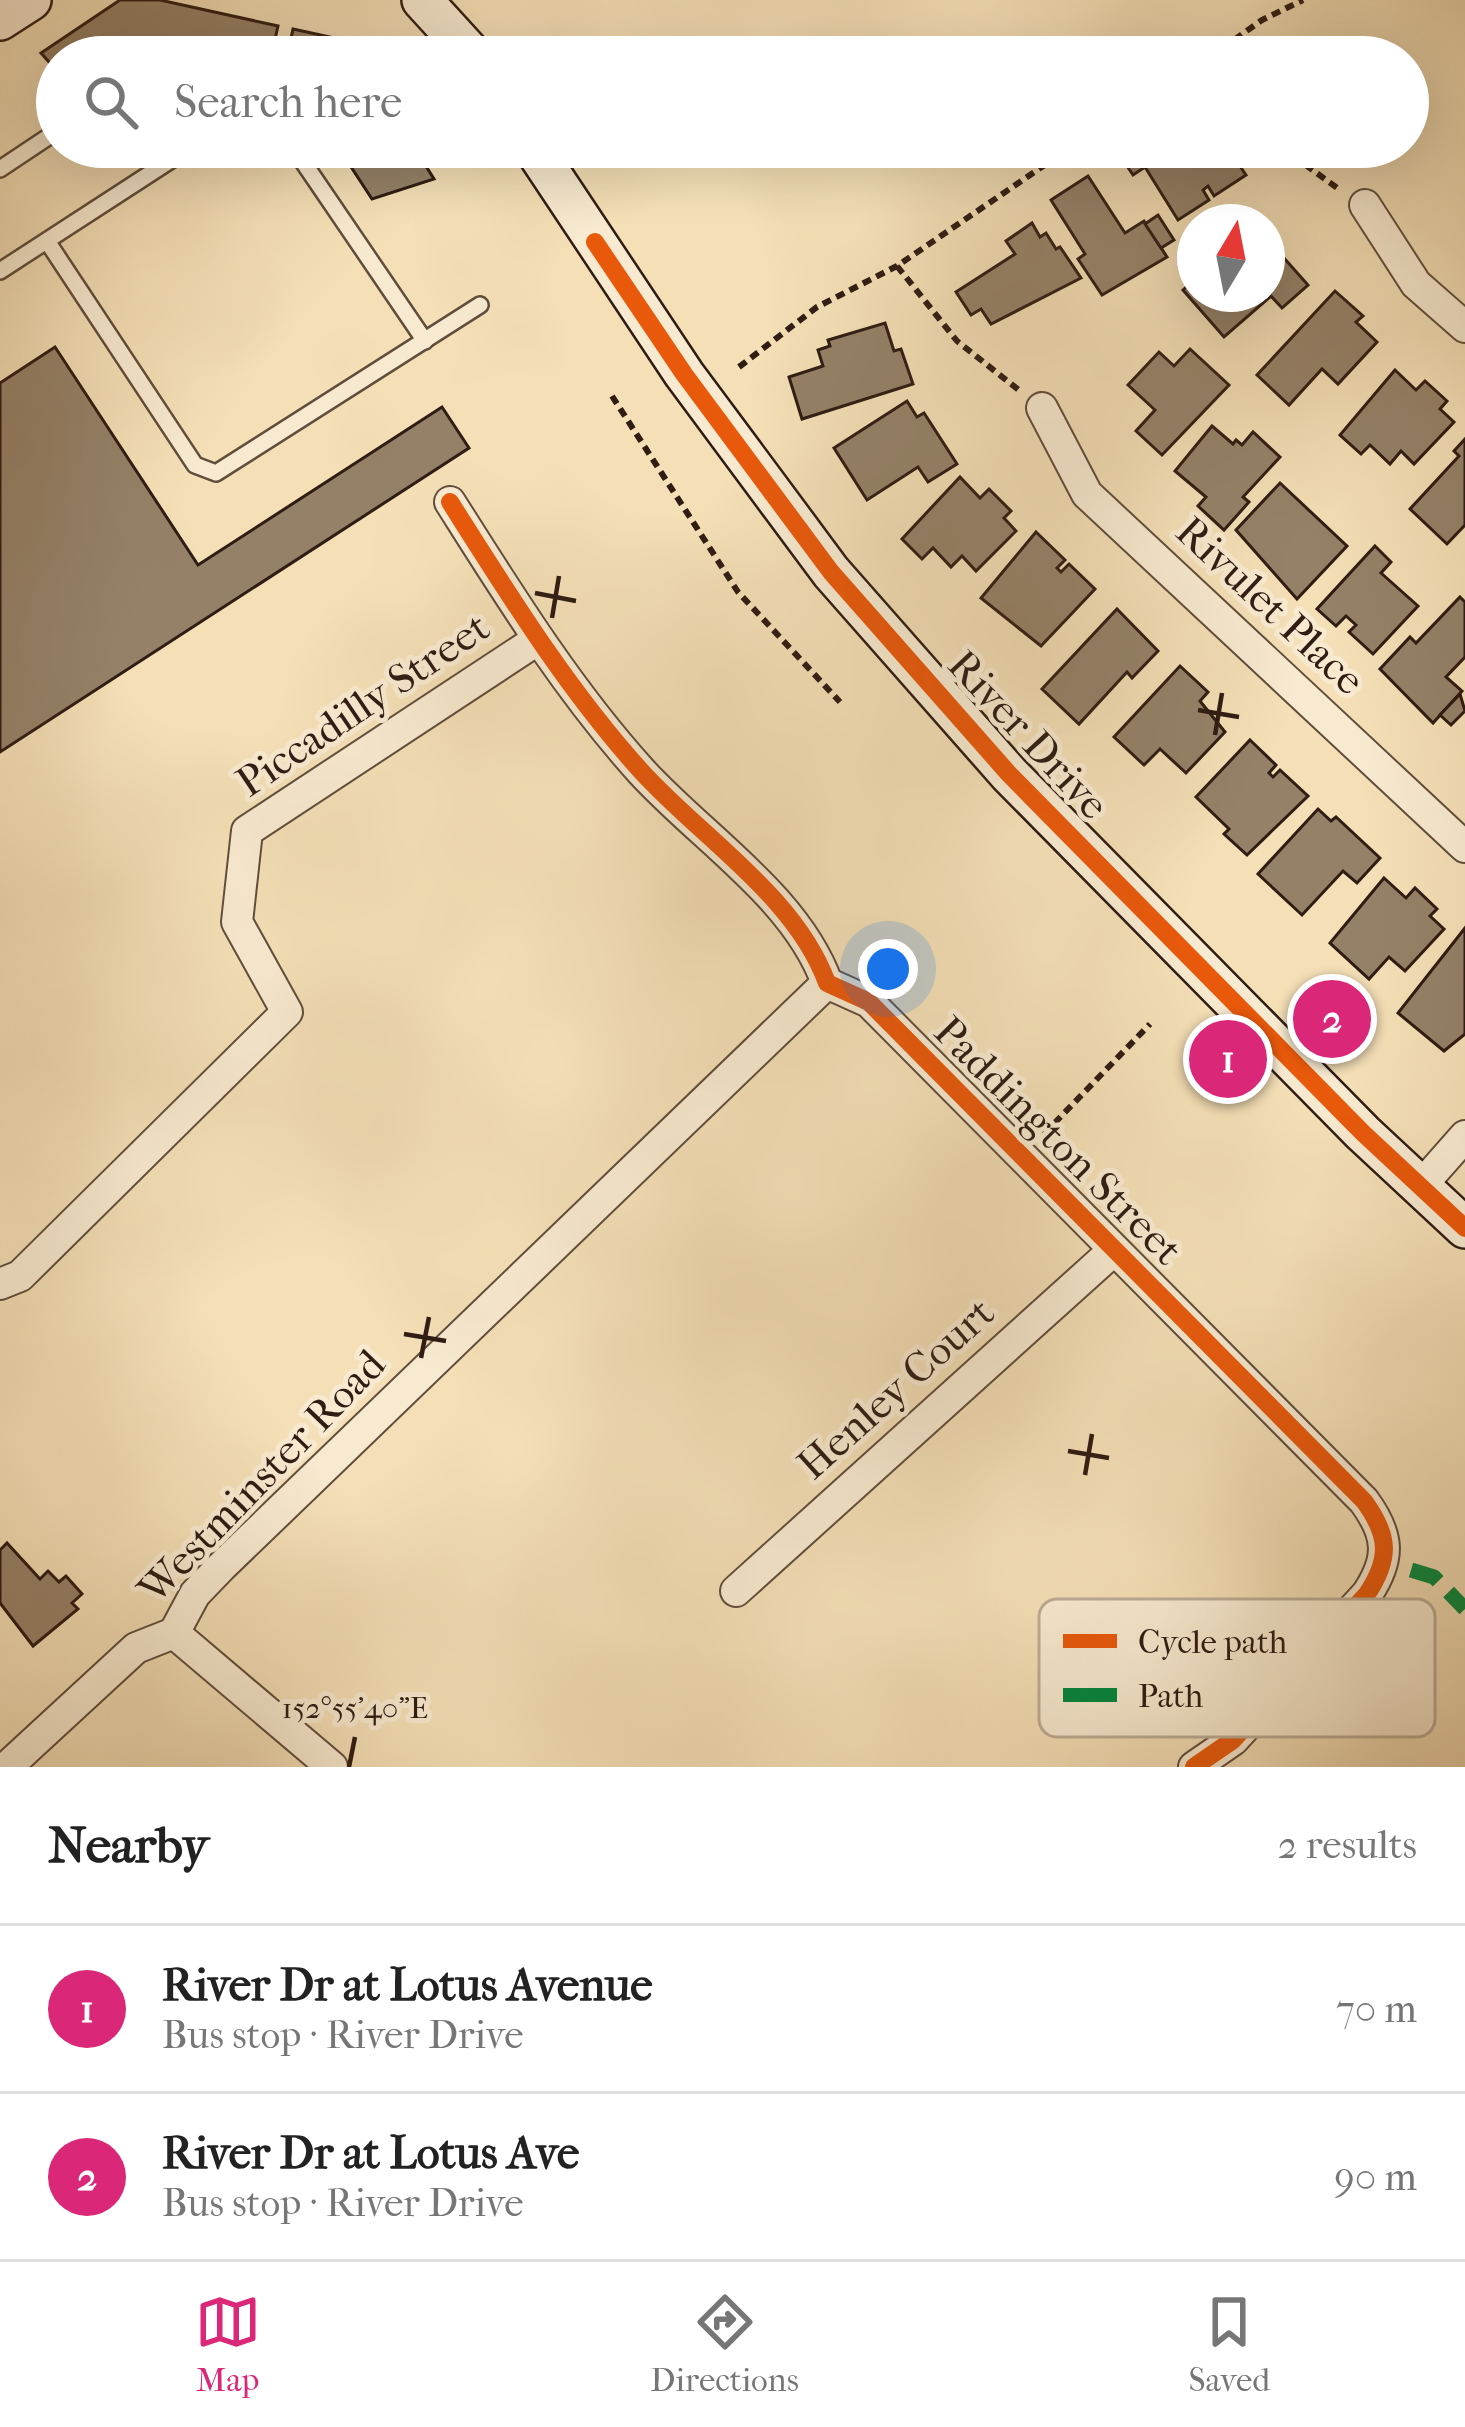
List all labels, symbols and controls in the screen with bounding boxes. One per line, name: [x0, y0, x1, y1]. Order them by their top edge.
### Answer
search box: [36, 36, 1429, 168]
icon: search: [78, 69, 144, 135]
text: Search here: [174, 76, 402, 129]
north arrow: [1177, 204, 1285, 312]
street label: Rivulet Place: [1166, 507, 1374, 705]
street label: Piccadilly Street: [228, 603, 498, 807]
street label: River Drive: [938, 641, 1118, 829]
your location: [858, 939, 918, 999]
pin: 2: [1293, 974, 1371, 1064]
street label: Paddington Street: [924, 1007, 1192, 1275]
pin: 1: [1189, 1014, 1267, 1104]
street label: Henley Court: [788, 1288, 1004, 1490]
street label: Westminster Road: [128, 1339, 396, 1615]
legend: [1039, 1599, 1435, 1737]
text: Cycle path: [1138, 1623, 1288, 1662]
text: Path: [1138, 1677, 1204, 1716]
text: 152°55'40"E: [282, 1691, 428, 1726]
text: Nearby: [48, 1815, 209, 1875]
text: 2 results: [1278, 1822, 1417, 1868]
text: River Dr at Lotus Avenue: [162, 1959, 652, 2012]
text: 1: [80, 1986, 94, 2032]
text: 70 m: [1336, 1986, 1417, 2032]
text: Bus stop · River Drive: [162, 2012, 523, 2058]
text: River Dr at Lotus Ave: [162, 2127, 579, 2180]
text: 2: [77, 2154, 97, 2200]
text: 90 m: [1334, 2154, 1417, 2200]
text: Bus stop · River Drive: [162, 2180, 523, 2226]
tab: Map: [195, 2289, 261, 2400]
tab: Directions: [650, 2289, 799, 2400]
tab: Saved: [1188, 2289, 1270, 2400]

